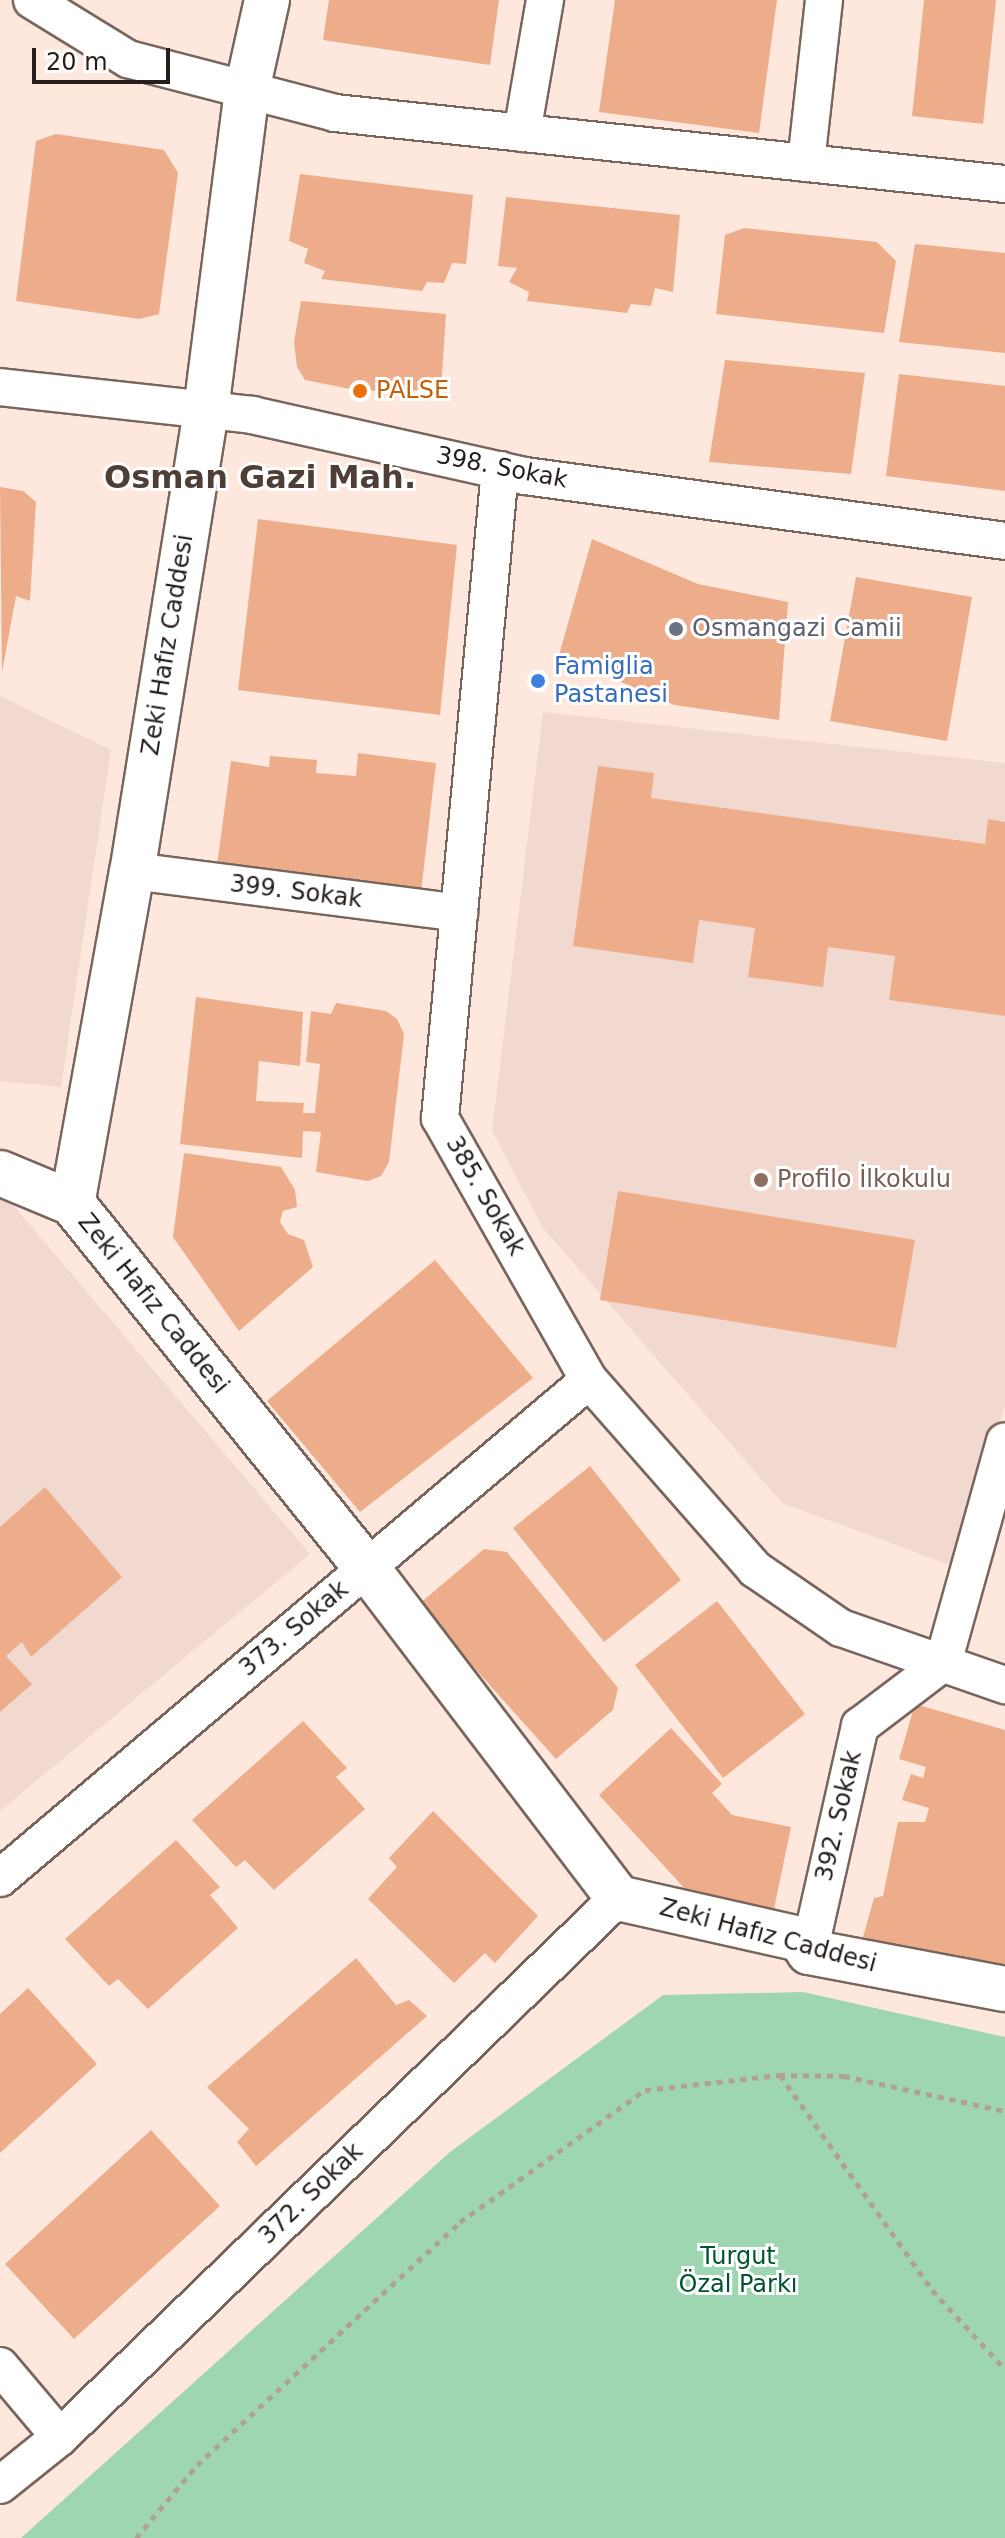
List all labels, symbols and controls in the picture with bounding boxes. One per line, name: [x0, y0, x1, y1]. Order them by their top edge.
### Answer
scale bar: [36, 32, 174, 82]
text: 20 m: [46, 48, 108, 76]
place label: PALSE: [376, 377, 449, 405]
marker: PALSE: [351, 382, 369, 400]
street label: 398. Sokak: [434, 441, 570, 495]
district label: Osman Gazi Mah.: [104, 458, 416, 496]
street label: Zeki Hafız Caddesi: [136, 532, 200, 758]
place label: Osmangazi Camii: [692, 615, 902, 643]
marker: Osmangazi Camii: [667, 620, 685, 638]
place label: Famiglia Pastanesi: [554, 653, 668, 709]
marker: Famiglia Pastanesi: [529, 672, 547, 690]
street label: 399. Sokak: [228, 870, 364, 914]
street label: 385. Sokak: [439, 1131, 531, 1261]
place label: Profilo İlkokulu: [777, 1166, 951, 1194]
marker: Profilo İlkokulu: [752, 1171, 770, 1189]
street label: Zeki Hafız Caddesi: [72, 1208, 234, 1400]
street label: 373. Sokak: [234, 1575, 354, 1683]
street label: 392. Sokak: [810, 1748, 868, 1884]
street label: Zeki Hafız Caddesi: [656, 1893, 880, 1979]
street label: 372. Sokak: [253, 2137, 369, 2251]
park label: Turgut Özal Parkı: [678, 2243, 798, 2299]

